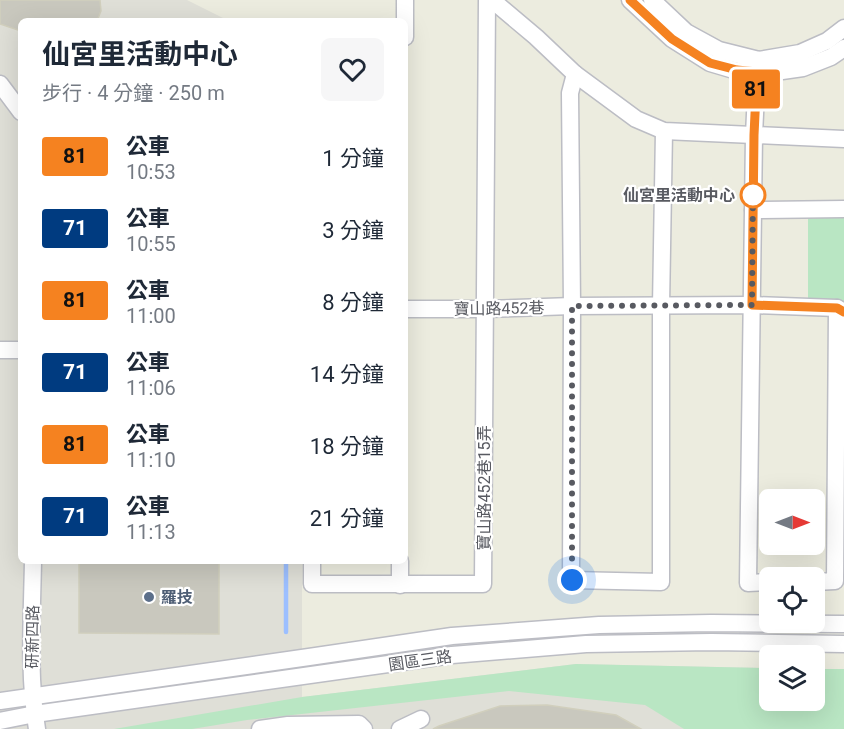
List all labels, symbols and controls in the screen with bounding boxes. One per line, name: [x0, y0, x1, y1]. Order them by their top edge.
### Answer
text: 仙宮里活動中心: [42, 38, 238, 71]
button: heart: [321, 38, 384, 101]
line badge: 81: [729, 70, 783, 109]
text: 81: [744, 77, 768, 101]
text: 步行 · 4 分鐘 · 250 m: [42, 81, 225, 105]
text: 公車: [126, 134, 170, 159]
text: 81: [63, 144, 87, 168]
text: 1 分鐘: [322, 146, 384, 171]
text: 10:53: [126, 160, 176, 184]
marker: 仙宮里活動中心: [740, 182, 766, 208]
place label: 仙宮里活動中心: [623, 186, 735, 205]
text: 公車: [126, 206, 170, 231]
text: 71: [63, 216, 87, 240]
text: 3 分鐘: [322, 218, 384, 243]
text: 10:55: [126, 232, 176, 256]
text: 公車: [126, 278, 170, 303]
text: 81: [63, 288, 87, 312]
text: 8 分鐘: [322, 290, 384, 315]
street label: 寶山路452巷: [453, 298, 545, 319]
text: 11:00: [126, 304, 176, 328]
text: 公車: [126, 350, 170, 375]
text: 71: [63, 360, 87, 384]
text: 14 分鐘: [310, 362, 384, 387]
text: 11:06: [126, 376, 176, 400]
text: 公車: [126, 422, 170, 447]
street label: 寶山路452巷15弄: [475, 426, 494, 550]
text: 81: [63, 432, 87, 456]
text: 18 分鐘: [310, 434, 384, 459]
text: 11:10: [126, 448, 176, 472]
north arrow: [759, 489, 825, 555]
map controls: [759, 489, 825, 711]
text: 公車: [126, 494, 170, 519]
text: 71: [63, 504, 87, 528]
text: 21 分鐘: [310, 506, 384, 531]
text: 11:13: [126, 520, 176, 544]
your location: [557, 565, 587, 595]
button: locate: [759, 567, 825, 633]
place label: 羅技: [161, 588, 193, 607]
marker: 羅技: [142, 590, 156, 604]
street label: 研新四路: [22, 605, 43, 669]
button: layers: [759, 645, 825, 711]
street label: 園區三路: [387, 647, 453, 674]

